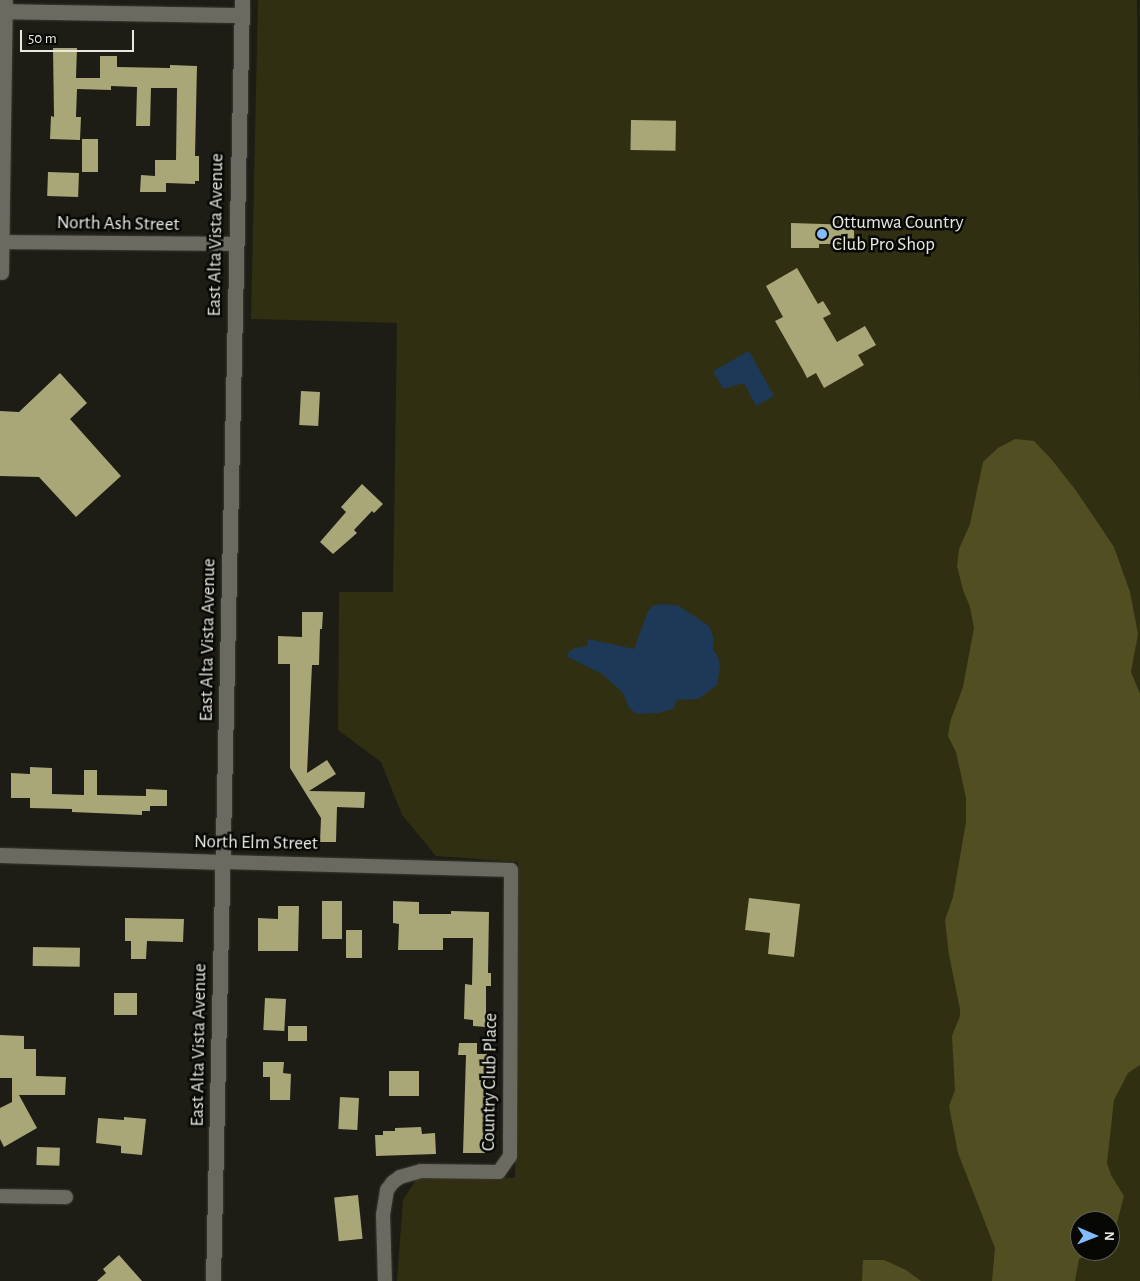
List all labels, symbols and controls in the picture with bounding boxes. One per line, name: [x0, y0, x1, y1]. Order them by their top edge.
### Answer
scale bar: [22, 20, 136, 52]
text: 50 m: [28, 31, 57, 46]
street label: East Alta Vista Avenue: [203, 153, 229, 317]
street label: North Ash Street: [56, 212, 180, 236]
place label: Ottumwa Country Club Pro Shop: [832, 212, 964, 256]
marker: Ottumwa Country Club Pro Shop: [816, 228, 828, 240]
street label: East Alta Vista Avenue: [195, 558, 221, 722]
street label: North Elm Street: [194, 831, 318, 855]
street label: East Alta Vista Avenue: [186, 963, 212, 1127]
street label: Country Club Place: [477, 1013, 503, 1151]
north arrow: [1070, 1211, 1120, 1261]
text: N: [1102, 1231, 1116, 1241]

